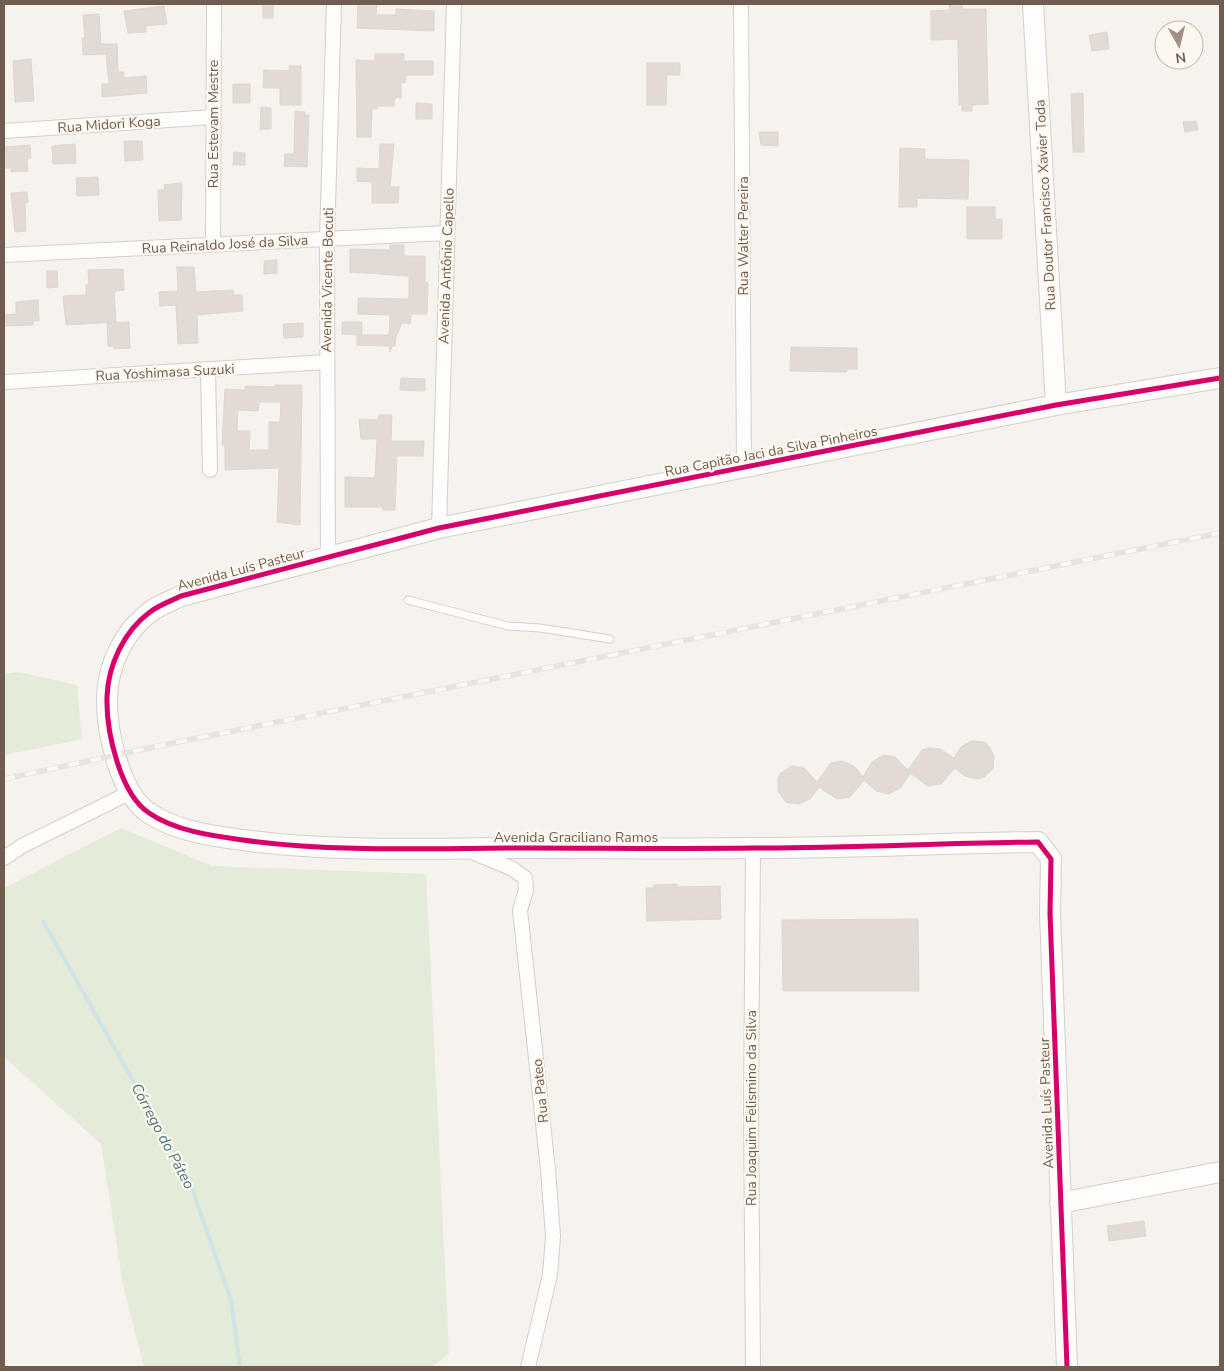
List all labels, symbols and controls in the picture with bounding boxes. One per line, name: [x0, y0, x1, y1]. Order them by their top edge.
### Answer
north arrow: [1154, 20, 1204, 70]
text: N: [1174, 47, 1187, 68]
street label: Rua Estevam Mestre: [204, 60, 223, 188]
street label: Rua Doutor Francisco Xavier Toda: [1030, 99, 1061, 311]
street label: Rua Midori Koga: [57, 111, 161, 138]
street label: Rua Walter Pereira: [734, 176, 753, 296]
street label: Avenida Antônio Capello: [434, 187, 459, 344]
street label: Avenida Vicente Bocuti: [317, 207, 338, 353]
street label: Rua Reinaldo José da Silva: [141, 231, 309, 258]
street label: Rua Yoshimasa Suzuki: [95, 359, 235, 386]
street label: Rua Capitão Jaci da Silva Pinheiros: [663, 421, 879, 481]
street label: Avenida Luís Pasteur: [175, 543, 307, 596]
street label: Avenida Graciliano Ramos: [494, 828, 658, 847]
street label: Rua Joaquim Felismino da Silva: [742, 1010, 761, 1206]
street label: Avenida Luís Pasteur: [1035, 1037, 1058, 1169]
street label: Rua Pateo: [528, 1058, 553, 1124]
water label: Córrego do Páteo: [127, 1080, 199, 1192]

